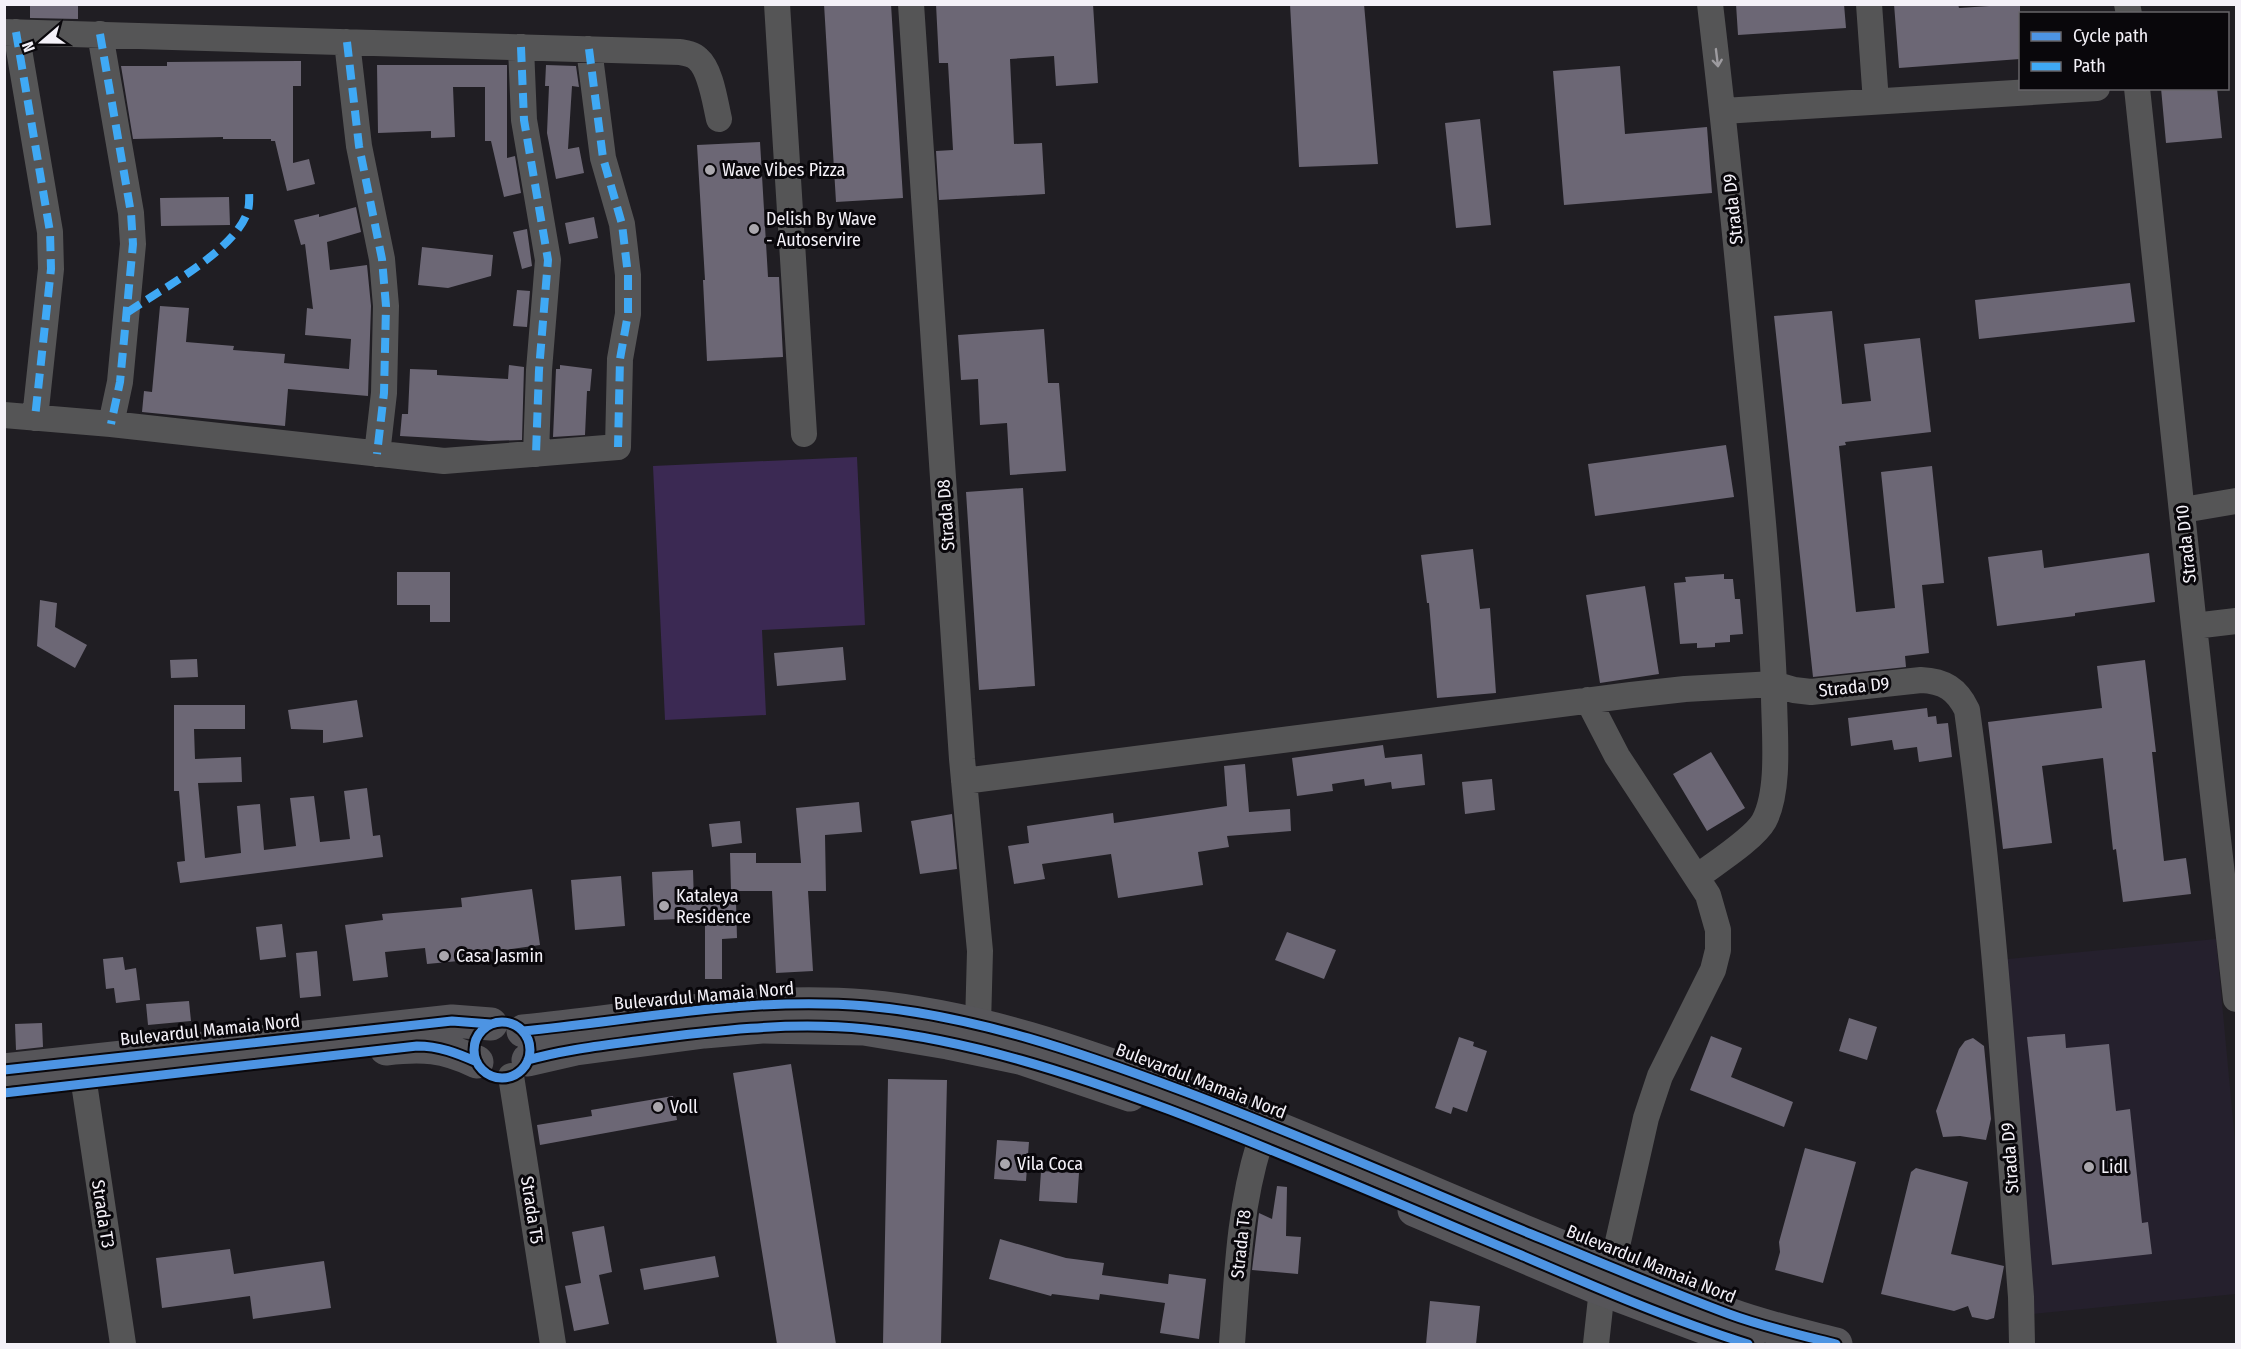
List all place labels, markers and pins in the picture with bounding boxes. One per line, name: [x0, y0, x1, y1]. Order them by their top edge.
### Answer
place label: Wave Vibes Pizza: [722, 159, 846, 181]
marker: Wave Vibes Pizza: [703, 163, 717, 177]
place label: Delish By Wave - Autoservire: [766, 208, 877, 251]
marker: Delish By Wave - Autoservire: [747, 222, 761, 236]
place label: Kataleya Residence: [676, 885, 751, 928]
marker: Kataleya Residence: [657, 899, 671, 913]
place label: Casa Jasmin: [456, 945, 543, 967]
marker: Casa Jasmin: [437, 949, 451, 963]
place label: Voll: [670, 1096, 698, 1118]
marker: Voll: [651, 1100, 665, 1114]
place label: Vila Coca: [1017, 1153, 1083, 1175]
place label: Lidl: [2101, 1156, 2128, 1178]
marker: Vila Coca: [998, 1157, 1012, 1171]
marker: Lidl: [2082, 1160, 2096, 1174]

